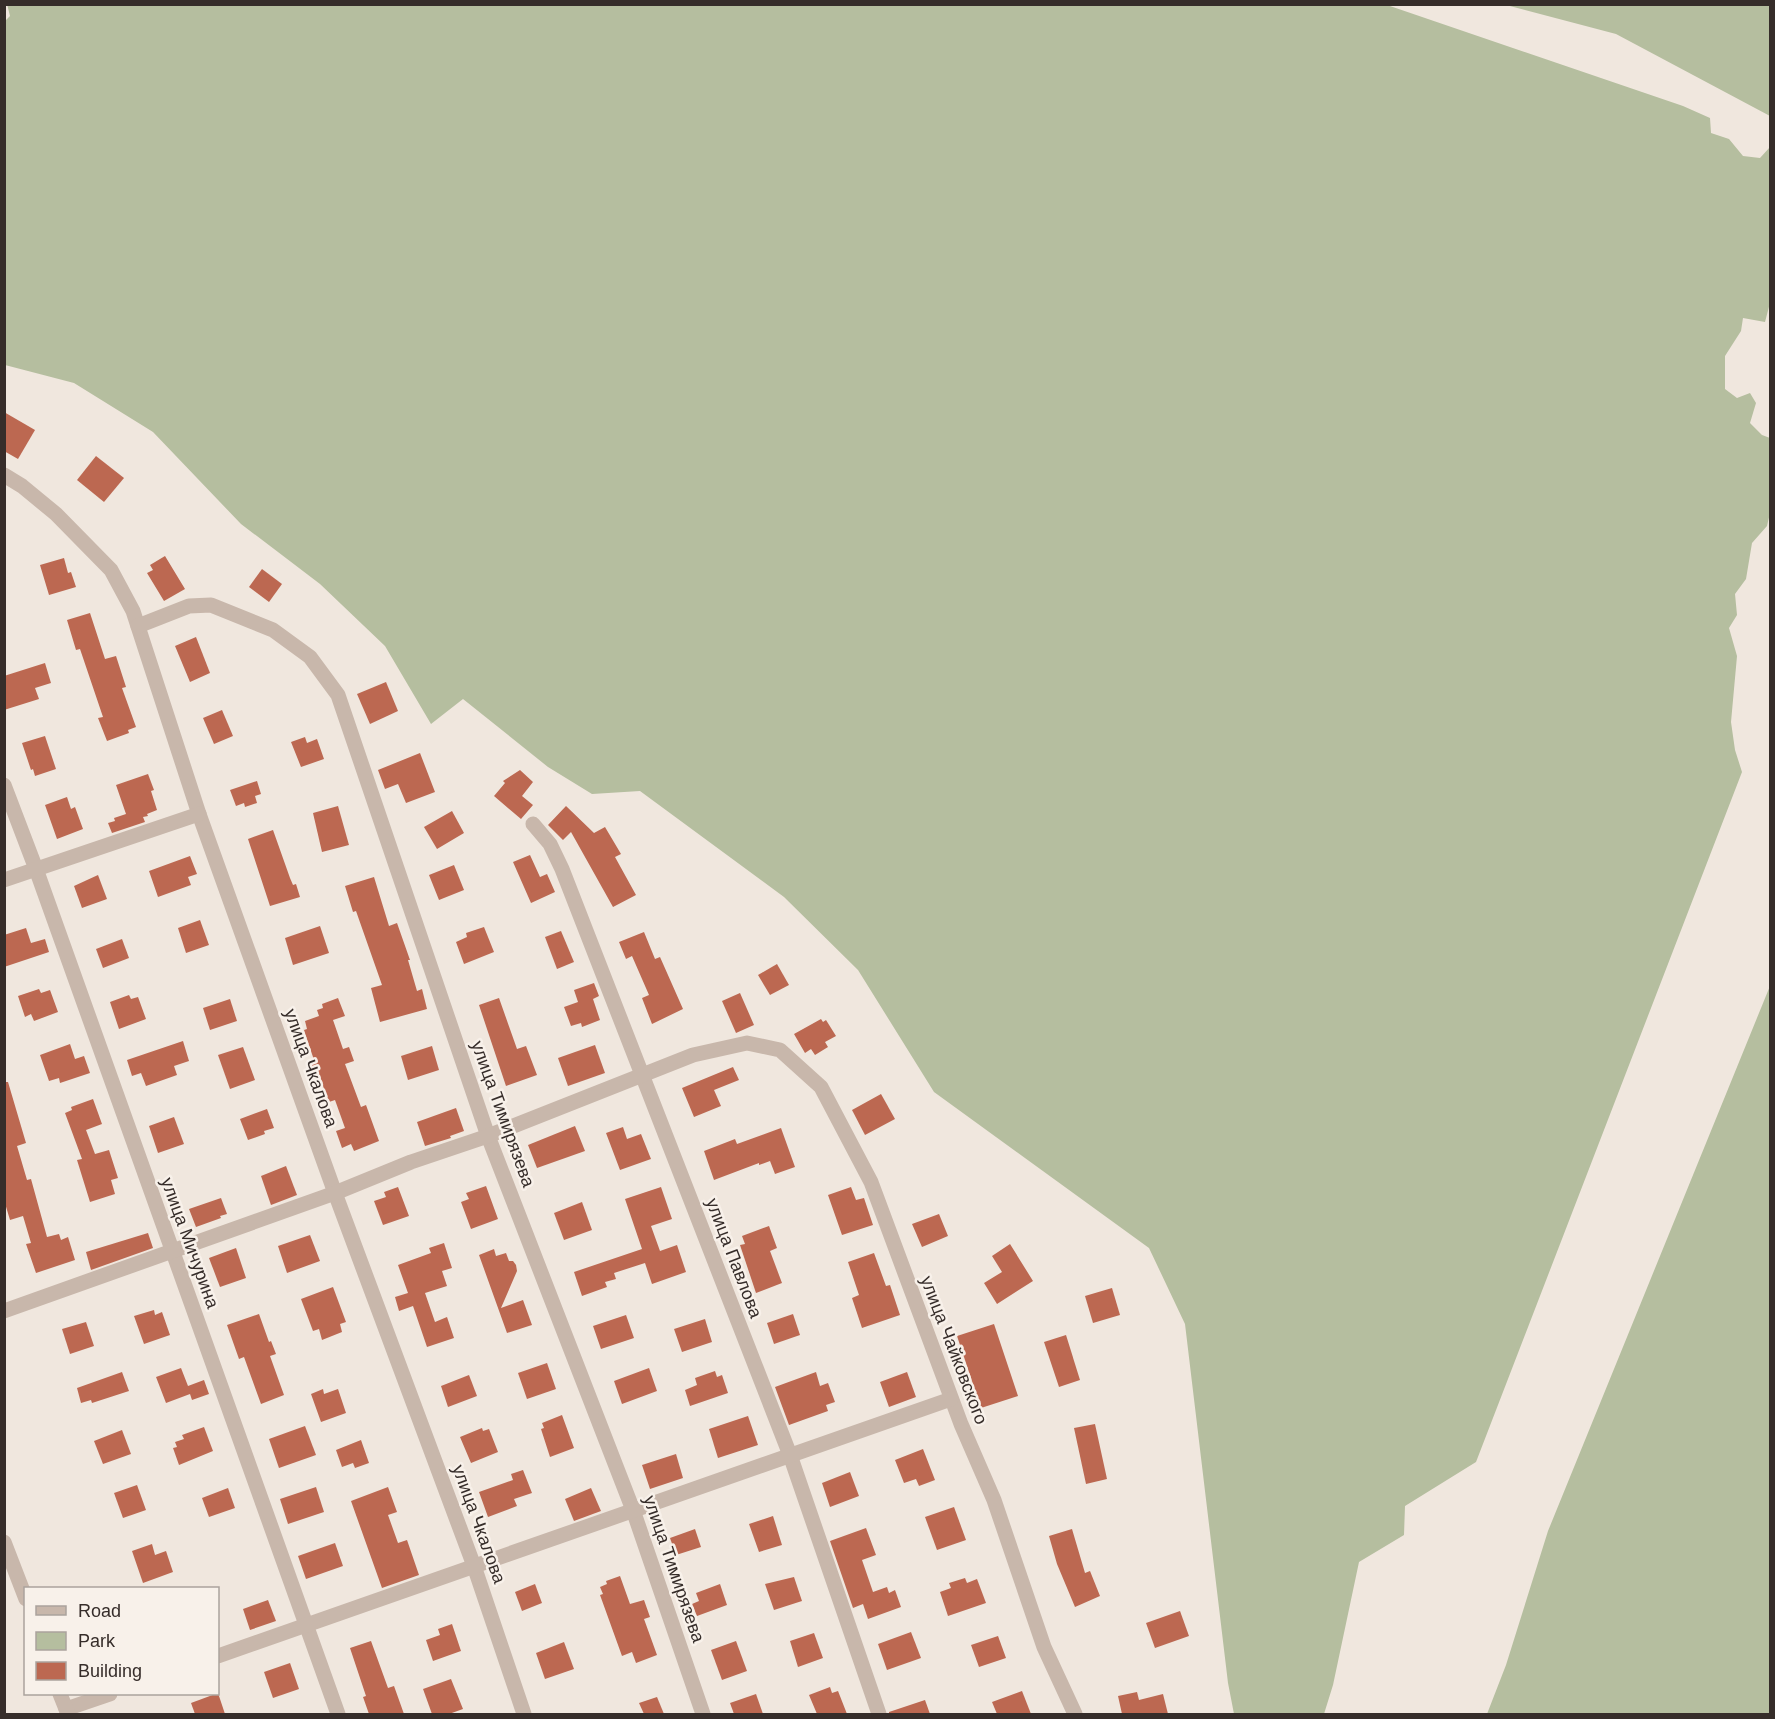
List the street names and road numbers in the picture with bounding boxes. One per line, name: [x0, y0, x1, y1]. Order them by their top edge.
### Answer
street label: улица Чкалова: [280, 1006, 342, 1131]
street label: улица Тимирязева: [467, 1038, 539, 1191]
street label: улица Мичурина: [157, 1175, 223, 1312]
street label: улица Павлова: [702, 1195, 766, 1322]
street label: улица Чайковского: [916, 1273, 992, 1427]
street label: улица Чкалова: [448, 1462, 510, 1587]
street label: улица Тимирязева: [639, 1493, 709, 1646]

